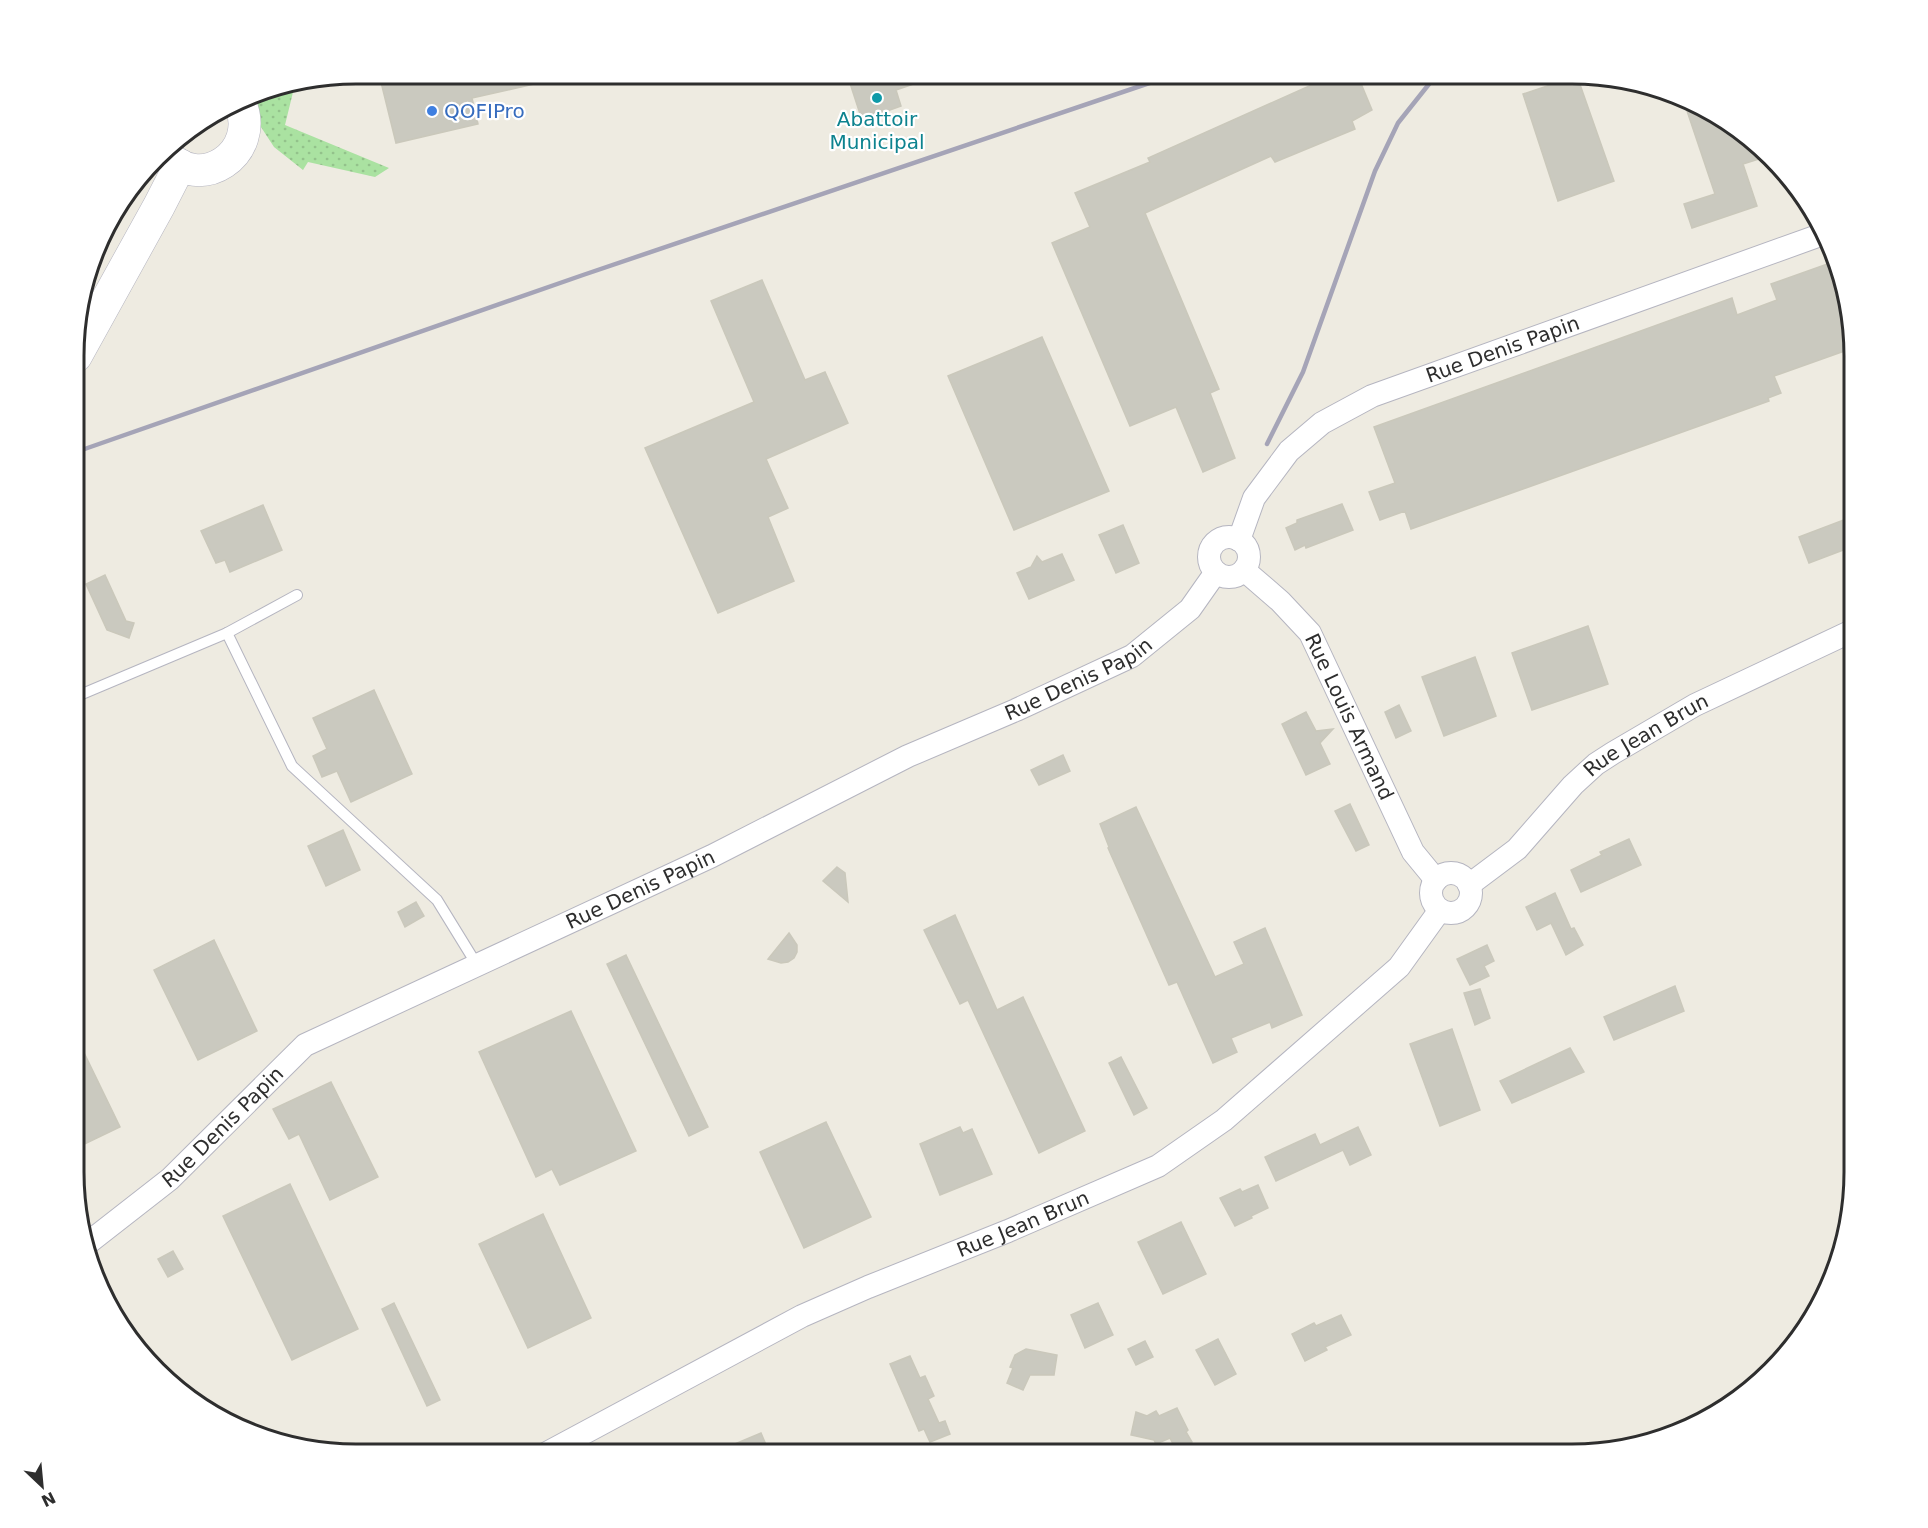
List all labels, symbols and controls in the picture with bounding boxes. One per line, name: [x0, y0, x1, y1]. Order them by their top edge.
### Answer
marker: Abattoir Municipal: [870, 91, 884, 105]
place label: QOFIPro: [444, 99, 525, 123]
marker: QOFIPro: [425, 104, 439, 118]
place label: Abattoir Municipal: [829, 107, 925, 154]
street label: Rue Denis Papin: [1422, 311, 1583, 388]
street label: Rue Louis Armand: [1300, 630, 1399, 804]
street label: Rue Denis Papin: [1001, 633, 1157, 725]
street label: Rue Jean Brun: [1578, 689, 1712, 781]
street label: Rue Denis Papin: [562, 844, 719, 934]
street label: Rue Denis Papin: [157, 1061, 288, 1193]
street label: Rue Jean Brun: [953, 1185, 1093, 1262]
north arrow: [12, 1456, 72, 1516]
text: N: [38, 1488, 59, 1511]

